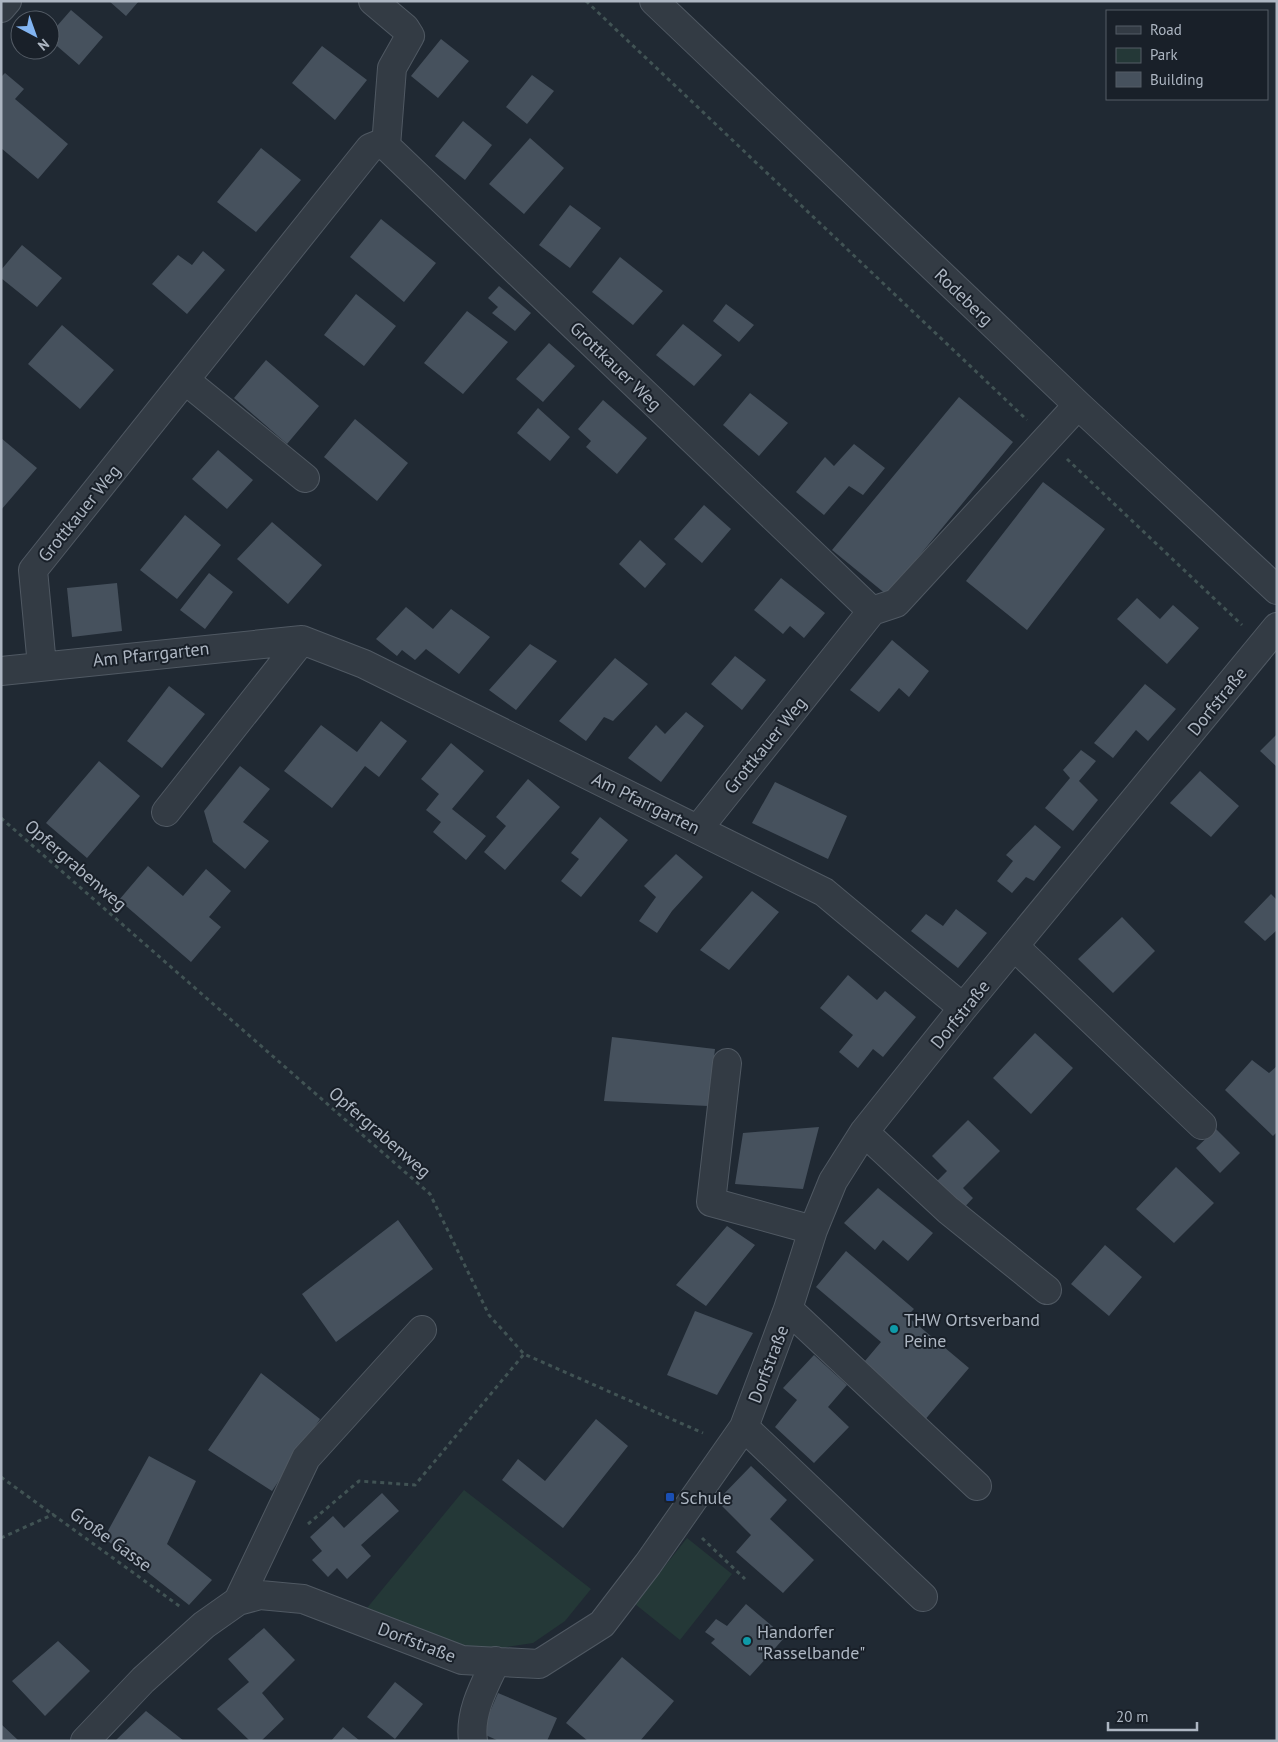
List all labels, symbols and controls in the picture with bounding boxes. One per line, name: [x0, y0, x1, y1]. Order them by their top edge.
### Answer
north arrow: [10, 10, 60, 60]
legend: [1106, 10, 1268, 100]
text: Road: [1150, 20, 1182, 39]
text: N: [34, 35, 53, 55]
text: Park: [1150, 45, 1178, 64]
text: Building: [1150, 70, 1204, 89]
street label: Rodeberg: [930, 263, 998, 331]
street label: Grottkauer Weg: [565, 316, 667, 416]
street label: Grottkauer Weg: [33, 460, 125, 566]
street label: Am Pfarrgarten: [92, 636, 210, 672]
street label: Dorfstraße: [1182, 662, 1252, 740]
street label: Grottkauer Weg: [719, 692, 811, 798]
street label: Am Pfarrgarten: [588, 767, 704, 839]
street label: Opfergrabenweg: [20, 814, 132, 916]
street label: Dorfstraße: [925, 975, 995, 1053]
street label: Opfergrabenweg: [324, 1081, 436, 1183]
place label: THW Ortsverband Peine: [904, 1308, 1040, 1352]
street label: Dorfstraße: [743, 1322, 793, 1406]
marker: THW Ortsverband Peine: [888, 1323, 900, 1335]
place label: Schule: [680, 1486, 732, 1509]
marker: Schule: [664, 1491, 676, 1503]
street label: Große Gasse: [66, 1502, 156, 1576]
street label: Dorfstraße: [375, 1617, 459, 1667]
place label: Handorfer "Rasselbande": [757, 1620, 865, 1664]
marker: Handorfer "Rasselbande": [741, 1635, 753, 1647]
scale bar: [1108, 1700, 1197, 1732]
text: 20 m: [1116, 1707, 1149, 1726]

